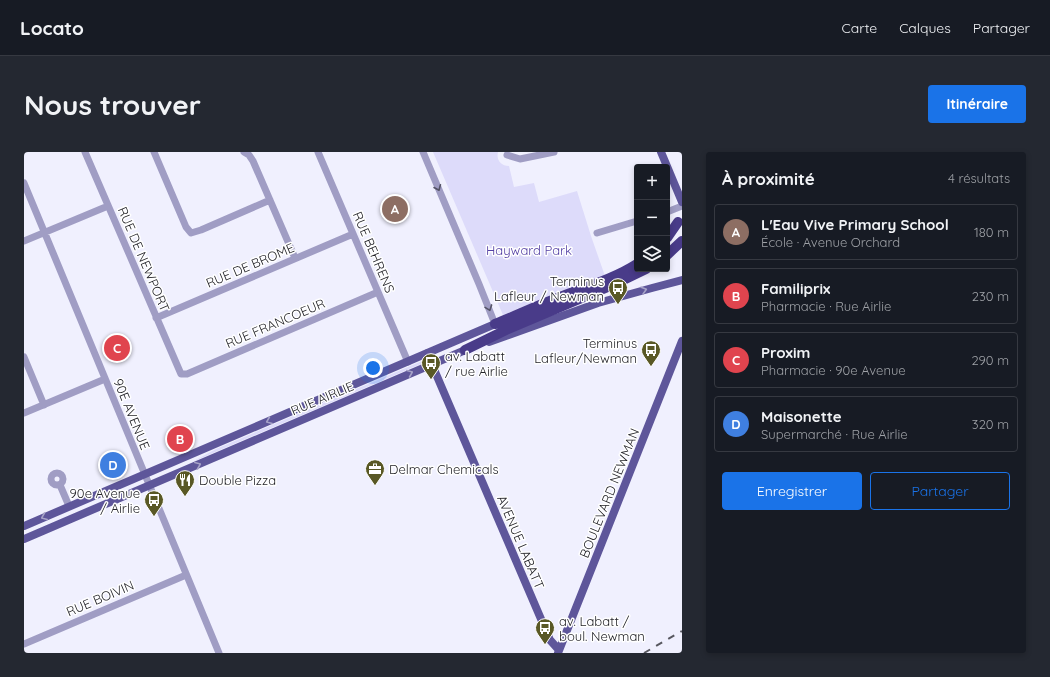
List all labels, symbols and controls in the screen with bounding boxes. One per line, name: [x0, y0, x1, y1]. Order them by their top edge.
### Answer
text: Locato: [20, 16, 84, 40]
text: Carte: [842, 19, 877, 37]
text: Calques: [899, 19, 951, 37]
text: Partager: [973, 19, 1030, 37]
button: Itinéraire: [928, 85, 1026, 123]
text: Nous trouver: [24, 87, 201, 122]
map controls: [634, 164, 670, 272]
button: +: [634, 164, 670, 200]
text: À proximité: [722, 168, 815, 189]
text: 4 résultats: [948, 170, 1010, 186]
one-way arrow: [433, 183, 441, 191]
pin: A: [382, 194, 408, 224]
button: −: [634, 200, 670, 236]
street label: RUE DE NEWPORT: [115, 204, 173, 314]
street label: RUE BEHRENS: [350, 209, 398, 295]
text: L'Eau Vive Primary School: [761, 215, 949, 234]
text: A: [732, 224, 740, 240]
text: 180 m: [974, 224, 1009, 240]
text: École · Avenue Orchard: [761, 234, 900, 250]
button: layers: [634, 236, 670, 272]
street label: RUE DE BROME: [203, 239, 297, 291]
park label: Hayward Park: [486, 242, 572, 258]
place label: Terminus Lafleur / Newman: [494, 273, 604, 304]
bus stop icon: Terminus Lafleur / Newman: [607, 277, 629, 305]
text: Familiprix: [761, 279, 830, 298]
one-way arrow: [640, 286, 647, 295]
text: B: [732, 288, 740, 304]
text: 230 m: [972, 288, 1009, 304]
street label: RUE FRANCOEUR: [223, 295, 327, 351]
text: Pharmacie · Rue Airlie: [761, 298, 891, 314]
one-way arrow: [484, 304, 492, 311]
pin: C: [104, 333, 130, 363]
place label: Terminus Lafleur/Newman: [534, 335, 637, 366]
bus stop icon: Terminus Lafleur/Newman: [640, 339, 662, 367]
text: Proxim: [761, 343, 810, 362]
place label: av. Labatt / rue Airlie: [445, 348, 508, 379]
bus stop icon: av. Labatt / rue Airlie: [420, 352, 442, 380]
text: C: [732, 352, 740, 368]
text: 290 m: [971, 352, 1009, 368]
your location: [363, 358, 383, 378]
text: Pharmacie · 90e Avenue: [761, 362, 906, 378]
one-way arrow: [407, 370, 414, 378]
street label: 90E AVENUE: [110, 376, 154, 452]
street label: RUE AIRLIE: [288, 378, 356, 418]
text: Maisonette: [761, 407, 842, 426]
one-way arrow: [266, 416, 274, 424]
text: D: [731, 416, 741, 432]
text: 320 m: [972, 416, 1009, 432]
pin: B: [167, 424, 193, 454]
street label: BOULEVARD NEWMAN: [576, 426, 642, 560]
text: Supermarché · Rue Airlie: [761, 426, 908, 442]
pin: D: [100, 450, 126, 480]
office icon: Delmar Chemicals: [364, 458, 386, 486]
place label: Delmar Chemicals: [389, 461, 499, 477]
one-way arrow: [193, 462, 201, 470]
restaurant icon: Double Pizza: [174, 469, 196, 497]
place label: Double Pizza: [199, 472, 276, 488]
button: Enregistrer: [722, 472, 862, 510]
button: Partager: [870, 472, 1010, 510]
place label: 90e Avenue / Airlie: [70, 485, 140, 516]
bus stop icon: 90e Avenue / Airlie: [143, 489, 165, 517]
street label: AVENUE LABATT: [494, 493, 548, 592]
one-way arrow: [41, 512, 49, 520]
street label: RUE BOIVIN: [64, 577, 136, 619]
place label: av. Labatt / boul. Newman: [559, 613, 645, 644]
bus stop icon: av. Labatt / boul. Newman: [534, 617, 556, 645]

